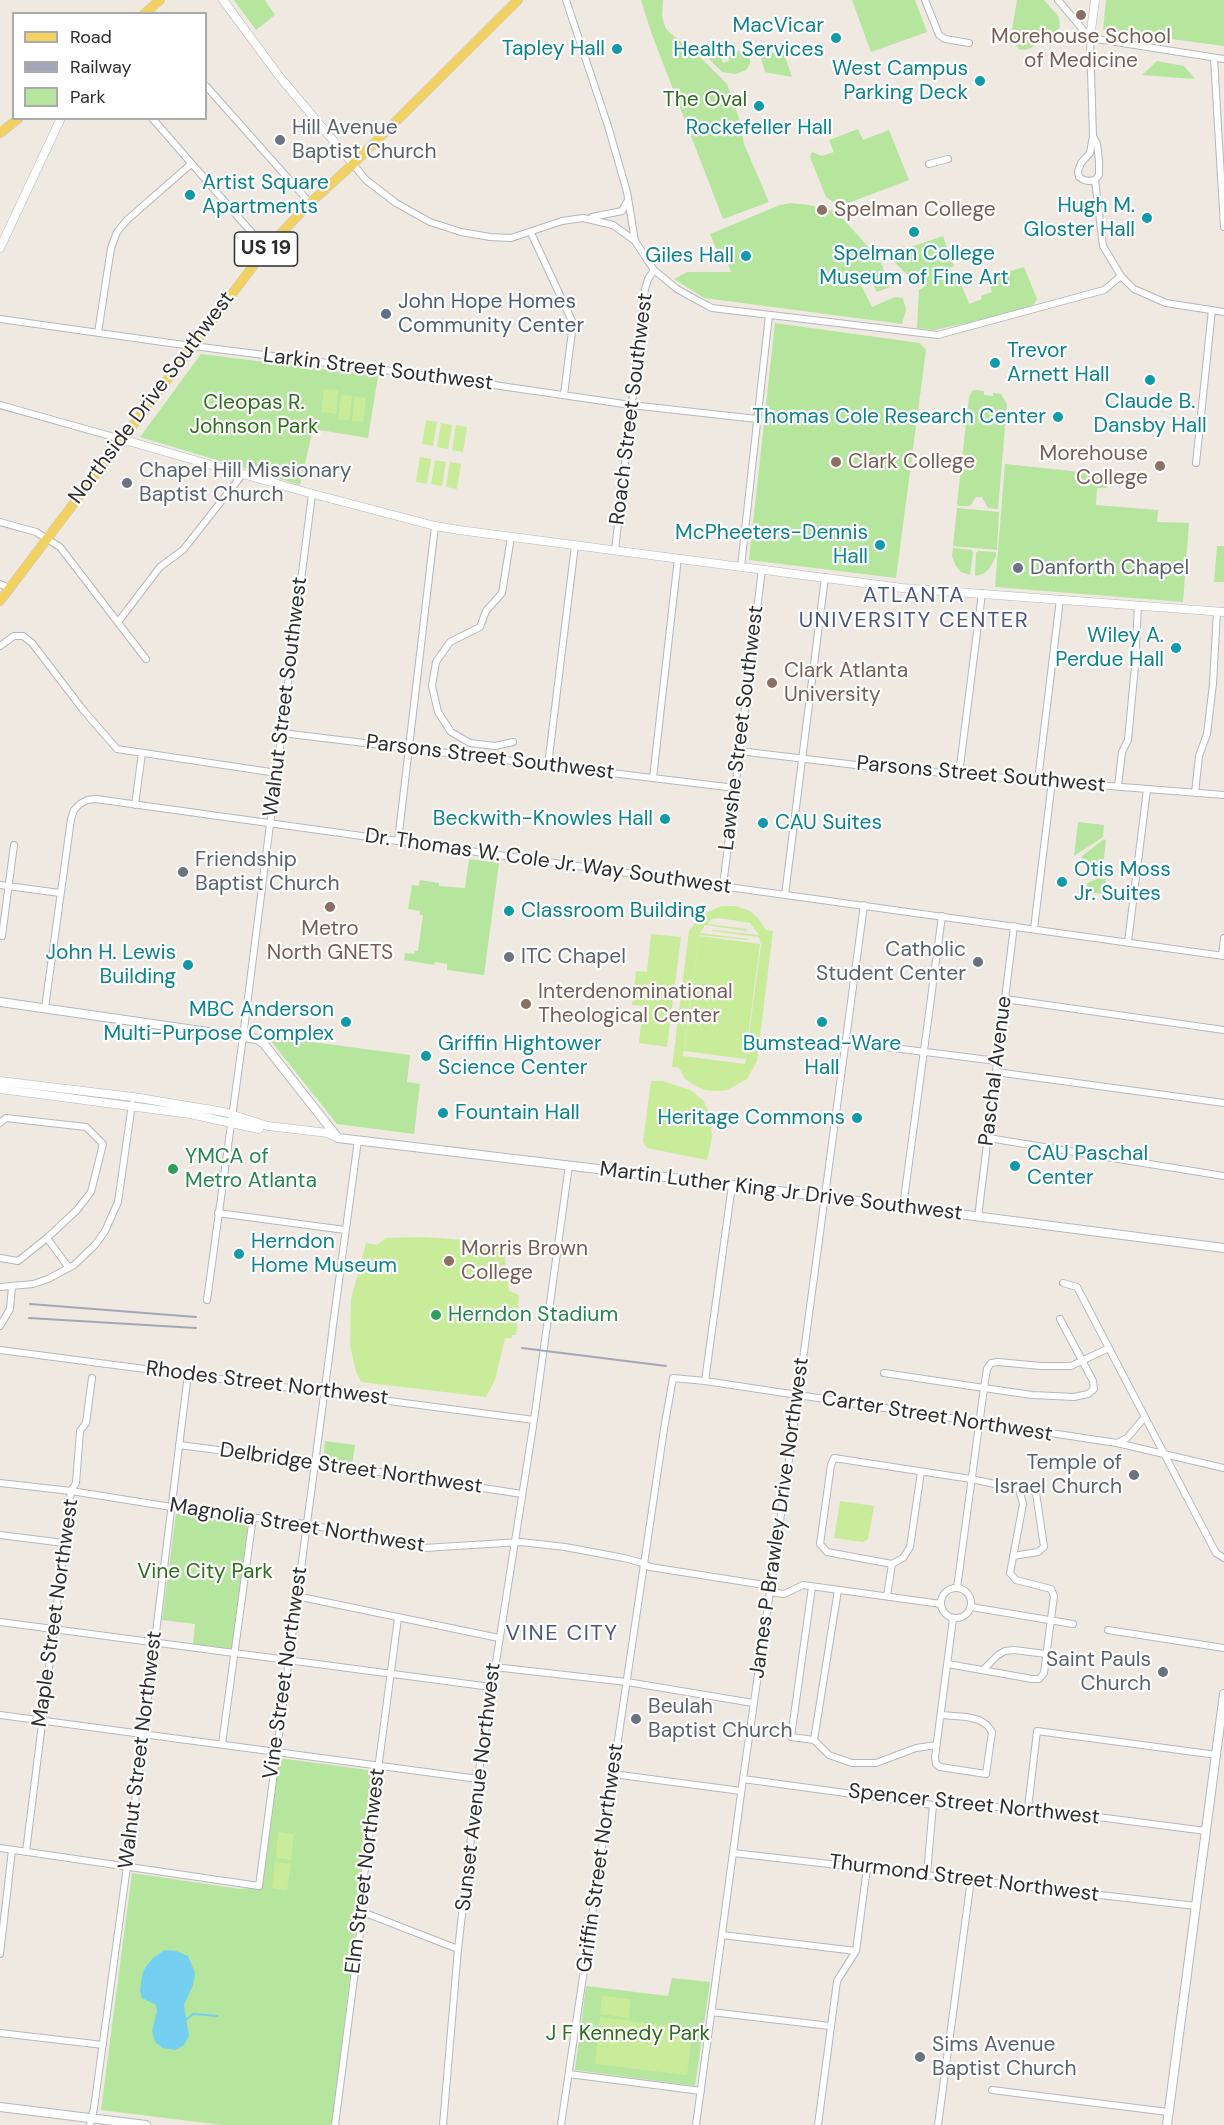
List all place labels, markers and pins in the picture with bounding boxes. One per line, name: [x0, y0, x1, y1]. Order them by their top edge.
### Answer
marker: Morehouse School of Medicine: [1074, 8, 1088, 22]
place label: MacVicar Health Services: [673, 13, 824, 63]
place label: Morehouse School of Medicine: [991, 24, 1171, 74]
marker: MacVicar Health Services: [829, 31, 843, 45]
place label: Tapley Hall: [502, 36, 605, 62]
marker: Tapley Hall: [610, 42, 624, 56]
place label: West Campus Parking Deck: [832, 56, 968, 106]
marker: West Campus Parking Deck: [973, 74, 987, 88]
marker: Rockefeller Hall: [752, 99, 766, 113]
place label: Hill Avenue Baptist Church: [292, 115, 437, 165]
place label: Rockefeller Hall: [686, 115, 832, 141]
marker: Hill Avenue Baptist Church: [273, 133, 287, 147]
place label: Artist Square Apartments: [202, 170, 329, 220]
marker: Artist Square Apartments: [183, 188, 197, 202]
place label: Hugh M. Gloster Hall: [1024, 193, 1135, 243]
place label: Spelman College: [834, 197, 996, 223]
marker: Spelman College: [815, 203, 829, 217]
marker: Hugh M. Gloster Hall: [1140, 211, 1154, 225]
marker: Spelman College Museum of Fine Art: [907, 225, 921, 239]
place label: Spelman College Museum of Fine Art: [819, 241, 1009, 291]
place label: Giles Hall: [645, 243, 734, 269]
marker: Giles Hall: [739, 249, 753, 263]
place label: John Hope Homes Community Center: [398, 289, 584, 339]
marker: John Hope Homes Community Center: [379, 307, 393, 321]
place label: Trevor Arnett Hall: [1007, 338, 1109, 388]
marker: Trevor Arnett Hall: [988, 356, 1002, 370]
marker: Claude B. Dansby Hall: [1143, 373, 1157, 387]
place label: Claude B. Dansby Hall: [1093, 389, 1207, 439]
place label: Thomas Cole Research Center: [752, 404, 1046, 430]
marker: Thomas Cole Research Center: [1051, 410, 1065, 424]
place label: Morehouse College: [1040, 441, 1148, 491]
place label: Clark College: [848, 449, 975, 475]
marker: Clark College: [829, 455, 843, 469]
place label: Chapel Hill Missionary Baptist Church: [139, 458, 351, 508]
marker: Morehouse College: [1153, 459, 1167, 473]
marker: Chapel Hill Missionary Baptist Church: [120, 476, 134, 490]
place label: McPheeters-Dennis Hall: [675, 520, 868, 570]
marker: McPheeters-Dennis Hall: [873, 538, 887, 552]
place label: Danforth Chapel: [1030, 555, 1189, 581]
marker: Danforth Chapel: [1011, 561, 1025, 575]
place label: Wiley A. Perdue Hall: [1055, 623, 1164, 673]
marker: Wiley A. Perdue Hall: [1169, 641, 1183, 655]
place label: Clark Atlanta University: [784, 658, 908, 708]
marker: Clark Atlanta University: [765, 676, 779, 690]
place label: Beckwith-Knowles Hall: [433, 806, 653, 832]
place label: CAU Suites: [775, 810, 882, 836]
marker: Beckwith-Knowles Hall: [658, 812, 672, 826]
marker: CAU Suites: [756, 816, 770, 830]
place label: Friendship Baptist Church: [195, 847, 340, 897]
place label: Otis Moss Jr. Suites: [1074, 857, 1171, 907]
marker: Friendship Baptist Church: [176, 865, 190, 879]
marker: Otis Moss Jr. Suites: [1055, 875, 1069, 889]
place label: Classroom Building: [521, 898, 706, 924]
marker: Metro North GNETS: [323, 900, 337, 914]
marker: Classroom Building: [502, 904, 516, 918]
place label: Metro North GNETS: [267, 916, 393, 966]
place label: Catholic Student Center: [816, 937, 966, 987]
place label: John H. Lewis Building: [46, 940, 176, 990]
place label: ITC Chapel: [521, 944, 626, 970]
marker: ITC Chapel: [502, 950, 516, 964]
marker: Catholic Student Center: [971, 955, 985, 969]
marker: John H. Lewis Building: [181, 958, 195, 972]
place label: Interdenominational Theological Center: [538, 979, 733, 1029]
place label: MBC Anderson Multi-Purpose Complex: [103, 997, 334, 1047]
marker: Interdenominational Theological Center: [519, 997, 533, 1011]
marker: MBC Anderson Multi-Purpose Complex: [339, 1015, 353, 1029]
marker: Bumstead-Ware Hall: [815, 1015, 829, 1029]
place label: Griffin Hightower Science Center: [438, 1031, 602, 1081]
place label: Bumstead-Ware Hall: [743, 1031, 901, 1081]
marker: Griffin Hightower Science Center: [419, 1049, 433, 1063]
place label: Fountain Hall: [455, 1100, 580, 1126]
place label: Heritage Commons: [658, 1105, 845, 1131]
marker: Fountain Hall: [436, 1106, 450, 1120]
marker: Heritage Commons: [850, 1111, 864, 1125]
place label: CAU Paschal Center: [1027, 1141, 1148, 1191]
place label: YMCA of Metro Atlanta: [185, 1144, 317, 1194]
marker: CAU Paschal Center: [1008, 1159, 1022, 1173]
marker: YMCA of Metro Atlanta: [166, 1162, 180, 1176]
place label: Herndon Home Museum: [251, 1229, 397, 1279]
place label: Morris Brown College: [461, 1236, 588, 1286]
marker: Herndon Home Museum: [232, 1247, 246, 1261]
marker: Morris Brown College: [442, 1254, 456, 1268]
place label: Herndon Stadium: [448, 1302, 618, 1328]
marker: Herndon Stadium: [429, 1308, 443, 1322]
place label: Temple of Israel Church: [995, 1450, 1122, 1500]
marker: Temple of Israel Church: [1127, 1468, 1141, 1482]
place label: Saint Pauls Church: [1046, 1647, 1151, 1697]
marker: Saint Pauls Church: [1156, 1665, 1170, 1679]
place label: Beulah Baptist Church: [648, 1694, 793, 1744]
marker: Beulah Baptist Church: [629, 1712, 643, 1726]
place label: Sims Avenue Baptist Church: [932, 2032, 1077, 2082]
marker: Sims Avenue Baptist Church: [913, 2050, 927, 2064]

